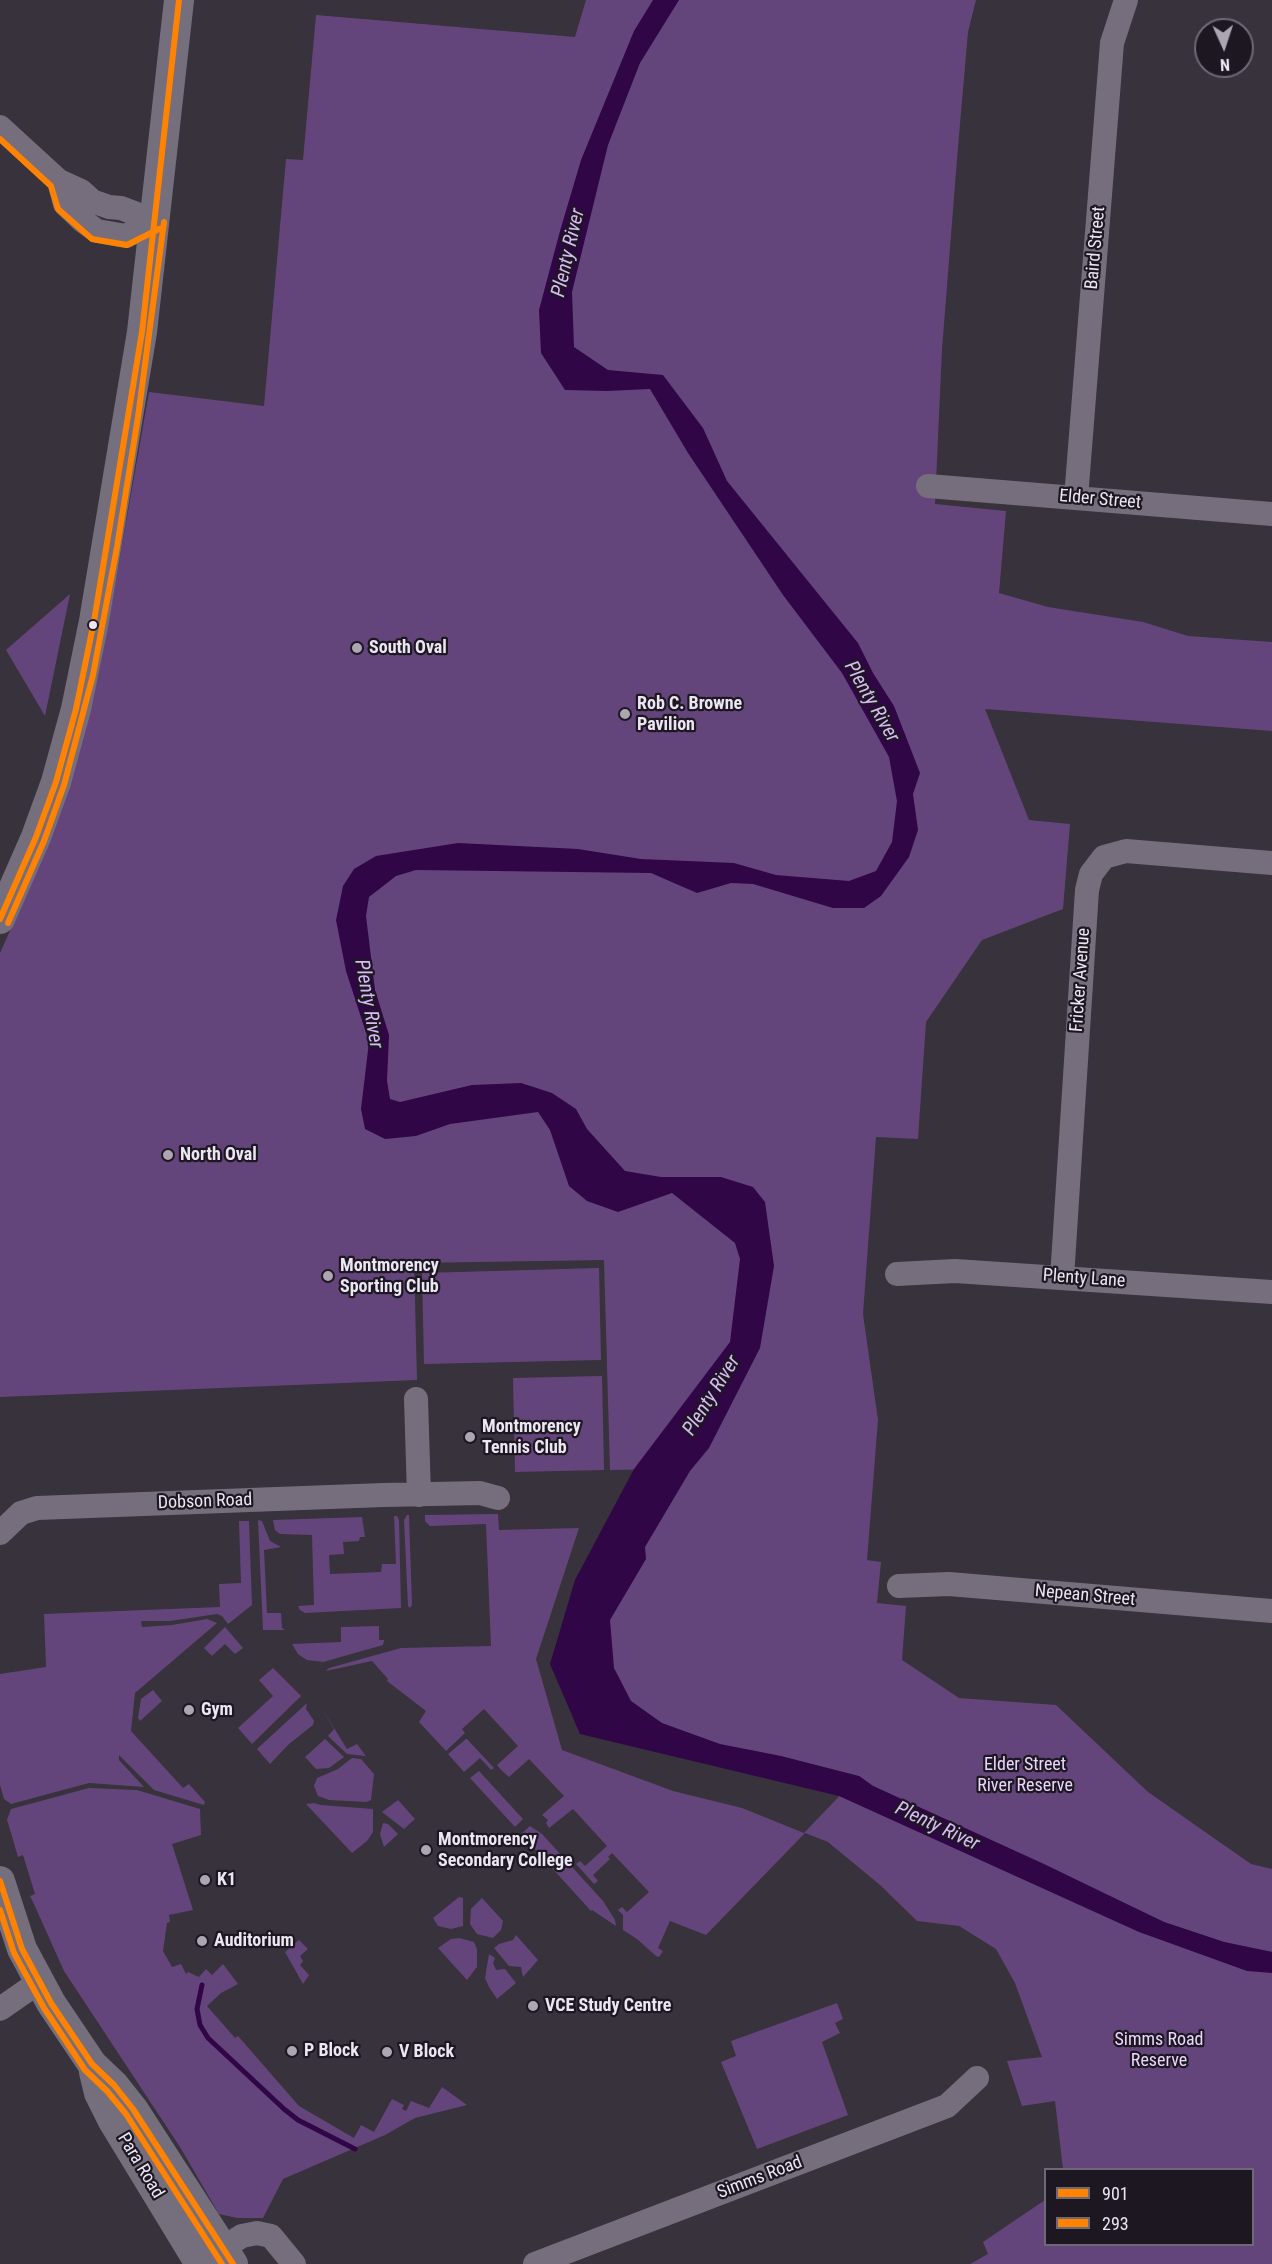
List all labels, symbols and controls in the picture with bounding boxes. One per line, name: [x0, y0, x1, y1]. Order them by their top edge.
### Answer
north arrow: [1194, 18, 1254, 78]
text: N: [1219, 55, 1230, 74]
water label: Plenty River: [547, 206, 591, 300]
street label: Baird Street: [1082, 206, 1110, 290]
street label: Elder Street: [1058, 486, 1142, 514]
unlabelled marker: [87, 619, 99, 631]
place label: South Oval: [369, 637, 447, 659]
marker: South Oval: [350, 641, 364, 655]
water label: Plenty River: [838, 657, 904, 747]
place label: Rob C. Browne Pavilion: [637, 693, 742, 736]
marker: Rob C. Browne Pavilion: [618, 707, 632, 721]
street label: Fricker Avenue: [1067, 927, 1095, 1033]
water label: Plenty River: [348, 958, 388, 1050]
place label: North Oval: [180, 1144, 257, 1166]
marker: North Oval: [161, 1148, 175, 1162]
place label: Montmorency Sporting Club: [340, 1255, 439, 1298]
street label: Plenty Lane: [1042, 1265, 1126, 1293]
marker: Montmorency Sporting Club: [321, 1269, 335, 1283]
water label: Plenty River: [678, 1351, 746, 1441]
place label: Montmorency Tennis Club: [482, 1416, 581, 1458]
marker: Montmorency Tennis Club: [463, 1430, 477, 1444]
street label: Dobson Road: [157, 1490, 253, 1514]
street label: Nepean Street: [1034, 1581, 1136, 1611]
place label: Gym: [201, 1699, 233, 1721]
marker: Gym: [182, 1703, 196, 1717]
park label: Elder Street River Reserve: [977, 1754, 1073, 1796]
water label: Plenty River: [891, 1797, 983, 1857]
place label: Montmorency Secondary College: [438, 1829, 573, 1872]
marker: Montmorency Secondary College: [419, 1843, 433, 1857]
place label: K1: [217, 1869, 236, 1891]
marker: K1: [198, 1873, 212, 1887]
place label: Auditorium: [214, 1930, 294, 1952]
marker: Auditorium: [195, 1934, 209, 1948]
place label: VCE Study Centre: [545, 1995, 671, 2017]
marker: VCE Study Centre: [526, 1999, 540, 2013]
park label: Simms Road Reserve: [1114, 2029, 1204, 2072]
place label: P Block: [304, 2040, 359, 2062]
place label: V Block: [399, 2041, 454, 2063]
marker: P Block: [285, 2044, 299, 2058]
marker: V Block: [380, 2045, 394, 2059]
street label: Para Road: [112, 2129, 168, 2203]
street label: Simms Road: [715, 2152, 805, 2204]
legend: [1044, 2168, 1254, 2246]
text: 901: [1102, 2183, 1129, 2204]
text: 293: [1102, 2213, 1129, 2234]

